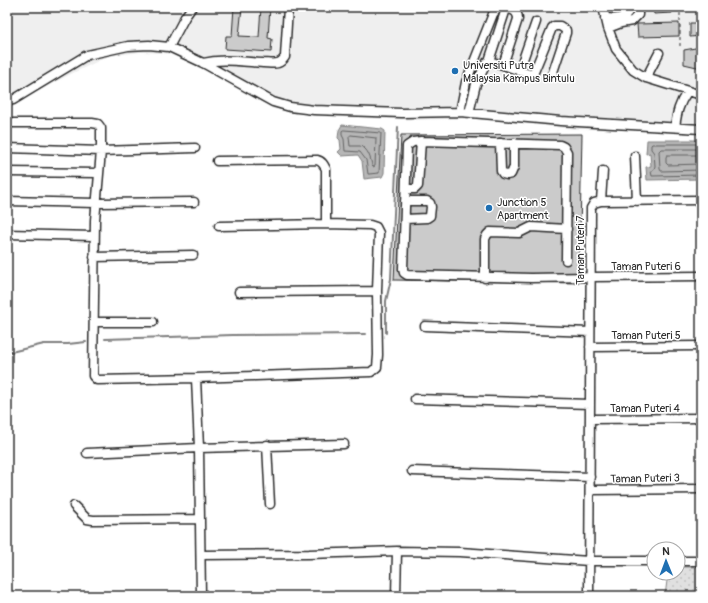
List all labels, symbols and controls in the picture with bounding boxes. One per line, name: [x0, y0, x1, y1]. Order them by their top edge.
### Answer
place label: Universiti Putra Malaysia Kampus Bintulu: [463, 59, 575, 85]
marker: Universiti Putra Malaysia Kampus Bintulu: [450, 66, 460, 76]
place label: Junction 5 Apartment: [497, 196, 549, 222]
marker: Junction 5 Apartment: [484, 203, 494, 213]
street label: Taman Puteri 7: [574, 215, 587, 285]
street label: Taman Puteri 6: [611, 260, 681, 273]
street label: Taman Puteri 5: [611, 329, 681, 342]
street label: Taman Puteri 4: [610, 402, 681, 415]
street label: Taman Puteri 3: [610, 471, 680, 486]
north arrow: [646, 541, 686, 581]
text: N: [662, 545, 670, 558]

